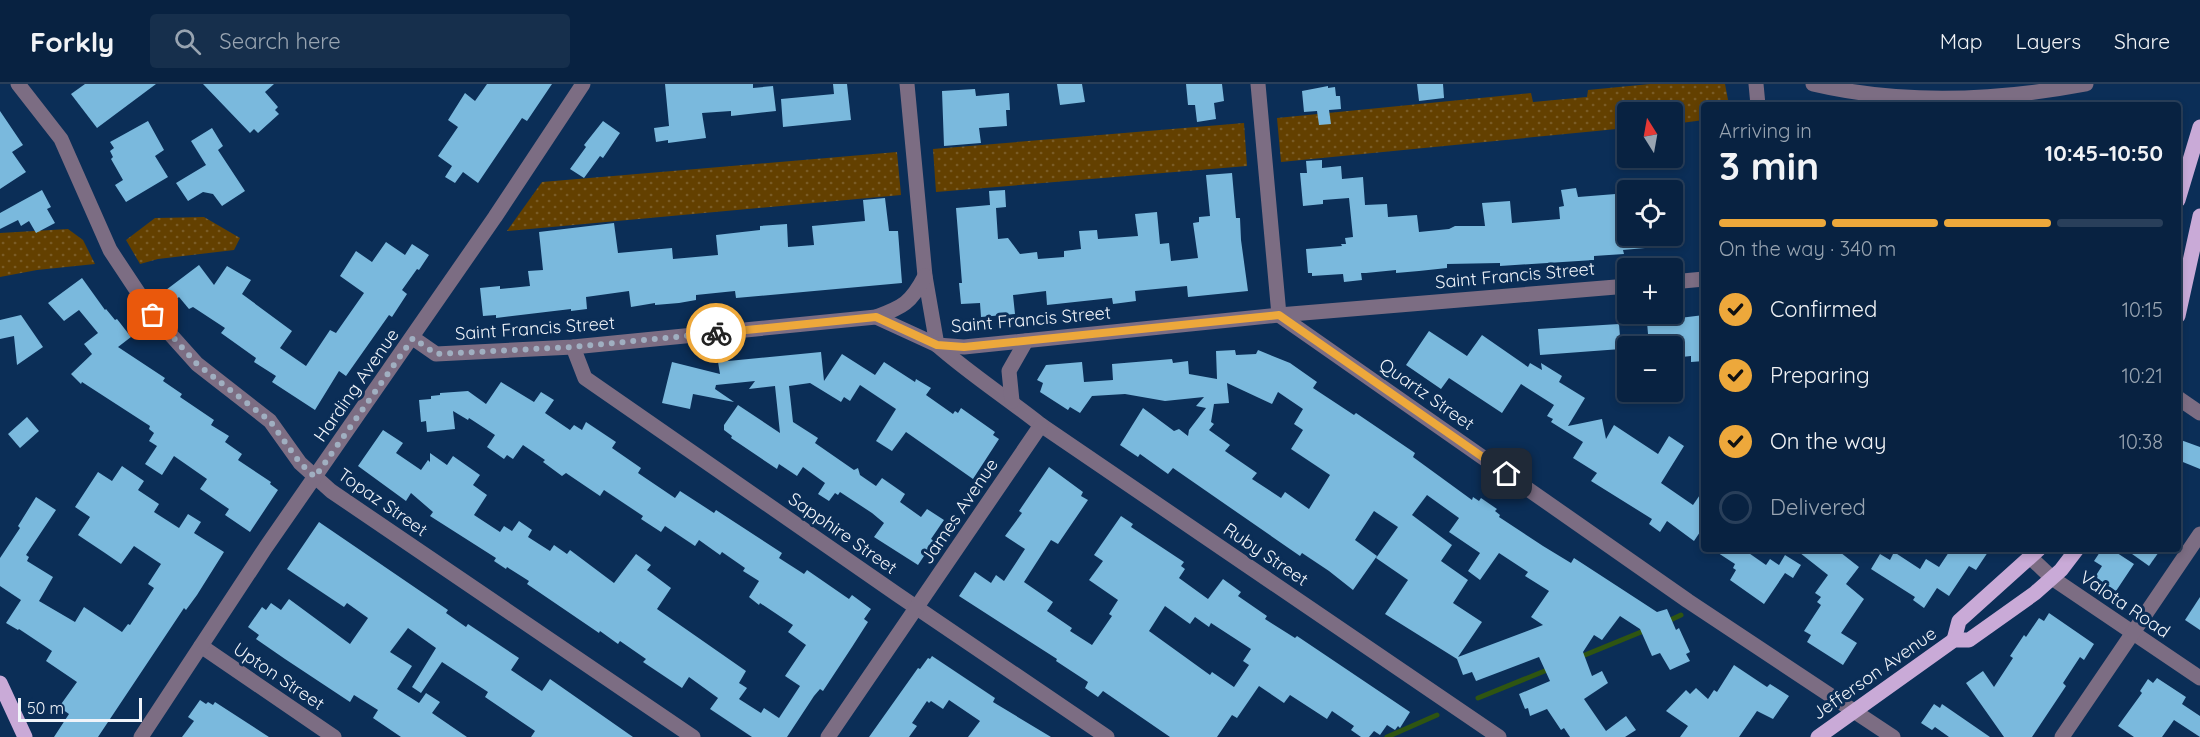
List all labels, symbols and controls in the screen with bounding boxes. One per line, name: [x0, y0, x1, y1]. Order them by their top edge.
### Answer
search box: [150, 14, 570, 68]
text: Forkly: [30, 24, 114, 59]
icon: search: [171, 25, 204, 58]
text: Search here: [219, 27, 341, 55]
text: Map: [1940, 28, 1983, 54]
text: Layers: [2016, 28, 2081, 54]
text: Share: [2114, 28, 2170, 54]
north arrow: [1617, 102, 1683, 168]
map controls: [1617, 102, 1683, 402]
text: Arriving in: [1719, 118, 1812, 143]
text: 10:45–10:50: [2045, 139, 2163, 167]
text: 3 min: [1719, 141, 1819, 190]
button: locate: [1617, 180, 1683, 246]
text: On the way · 340 m: [1719, 236, 1896, 261]
street label: Saint Francis Street: [1434, 257, 1596, 293]
button: +: [1617, 258, 1683, 324]
pin: [127, 289, 178, 340]
icon: check: [1719, 293, 1752, 326]
text: Confirmed: [1770, 295, 1877, 323]
text: 10:15: [2122, 297, 2163, 322]
icon: bag: [136, 298, 169, 331]
street label: Saint Francis Street: [950, 301, 1112, 337]
courier: [686, 303, 746, 363]
street label: Saint Francis Street: [454, 311, 616, 345]
icon: bike: [700, 317, 733, 350]
street label: Harding Avenue: [308, 324, 404, 446]
button: −: [1617, 336, 1683, 402]
street label: Quartz Street: [1375, 353, 1479, 435]
icon: check: [1719, 359, 1752, 392]
text: Preparing: [1770, 361, 1870, 389]
text: 10:21: [2121, 363, 2163, 388]
icon: check: [1719, 425, 1752, 458]
text: On the way: [1770, 427, 1886, 455]
text: 10:38: [2119, 429, 2163, 454]
pin: [1481, 448, 1532, 499]
street label: James Avenue: [915, 454, 1003, 568]
icon: home: [1490, 457, 1523, 490]
street label: Topaz Street: [334, 463, 432, 541]
street label: Sapphire Street: [784, 487, 902, 579]
text: Delivered: [1770, 493, 1866, 521]
street label: Ruby Street: [1219, 517, 1313, 591]
street label: Valota Road: [2075, 565, 2175, 643]
street label: Jefferson Avenue: [1807, 622, 1941, 724]
street label: Upton Street: [229, 637, 329, 715]
scale bar: [18, 695, 142, 722]
text: 50 m: [27, 698, 64, 718]

